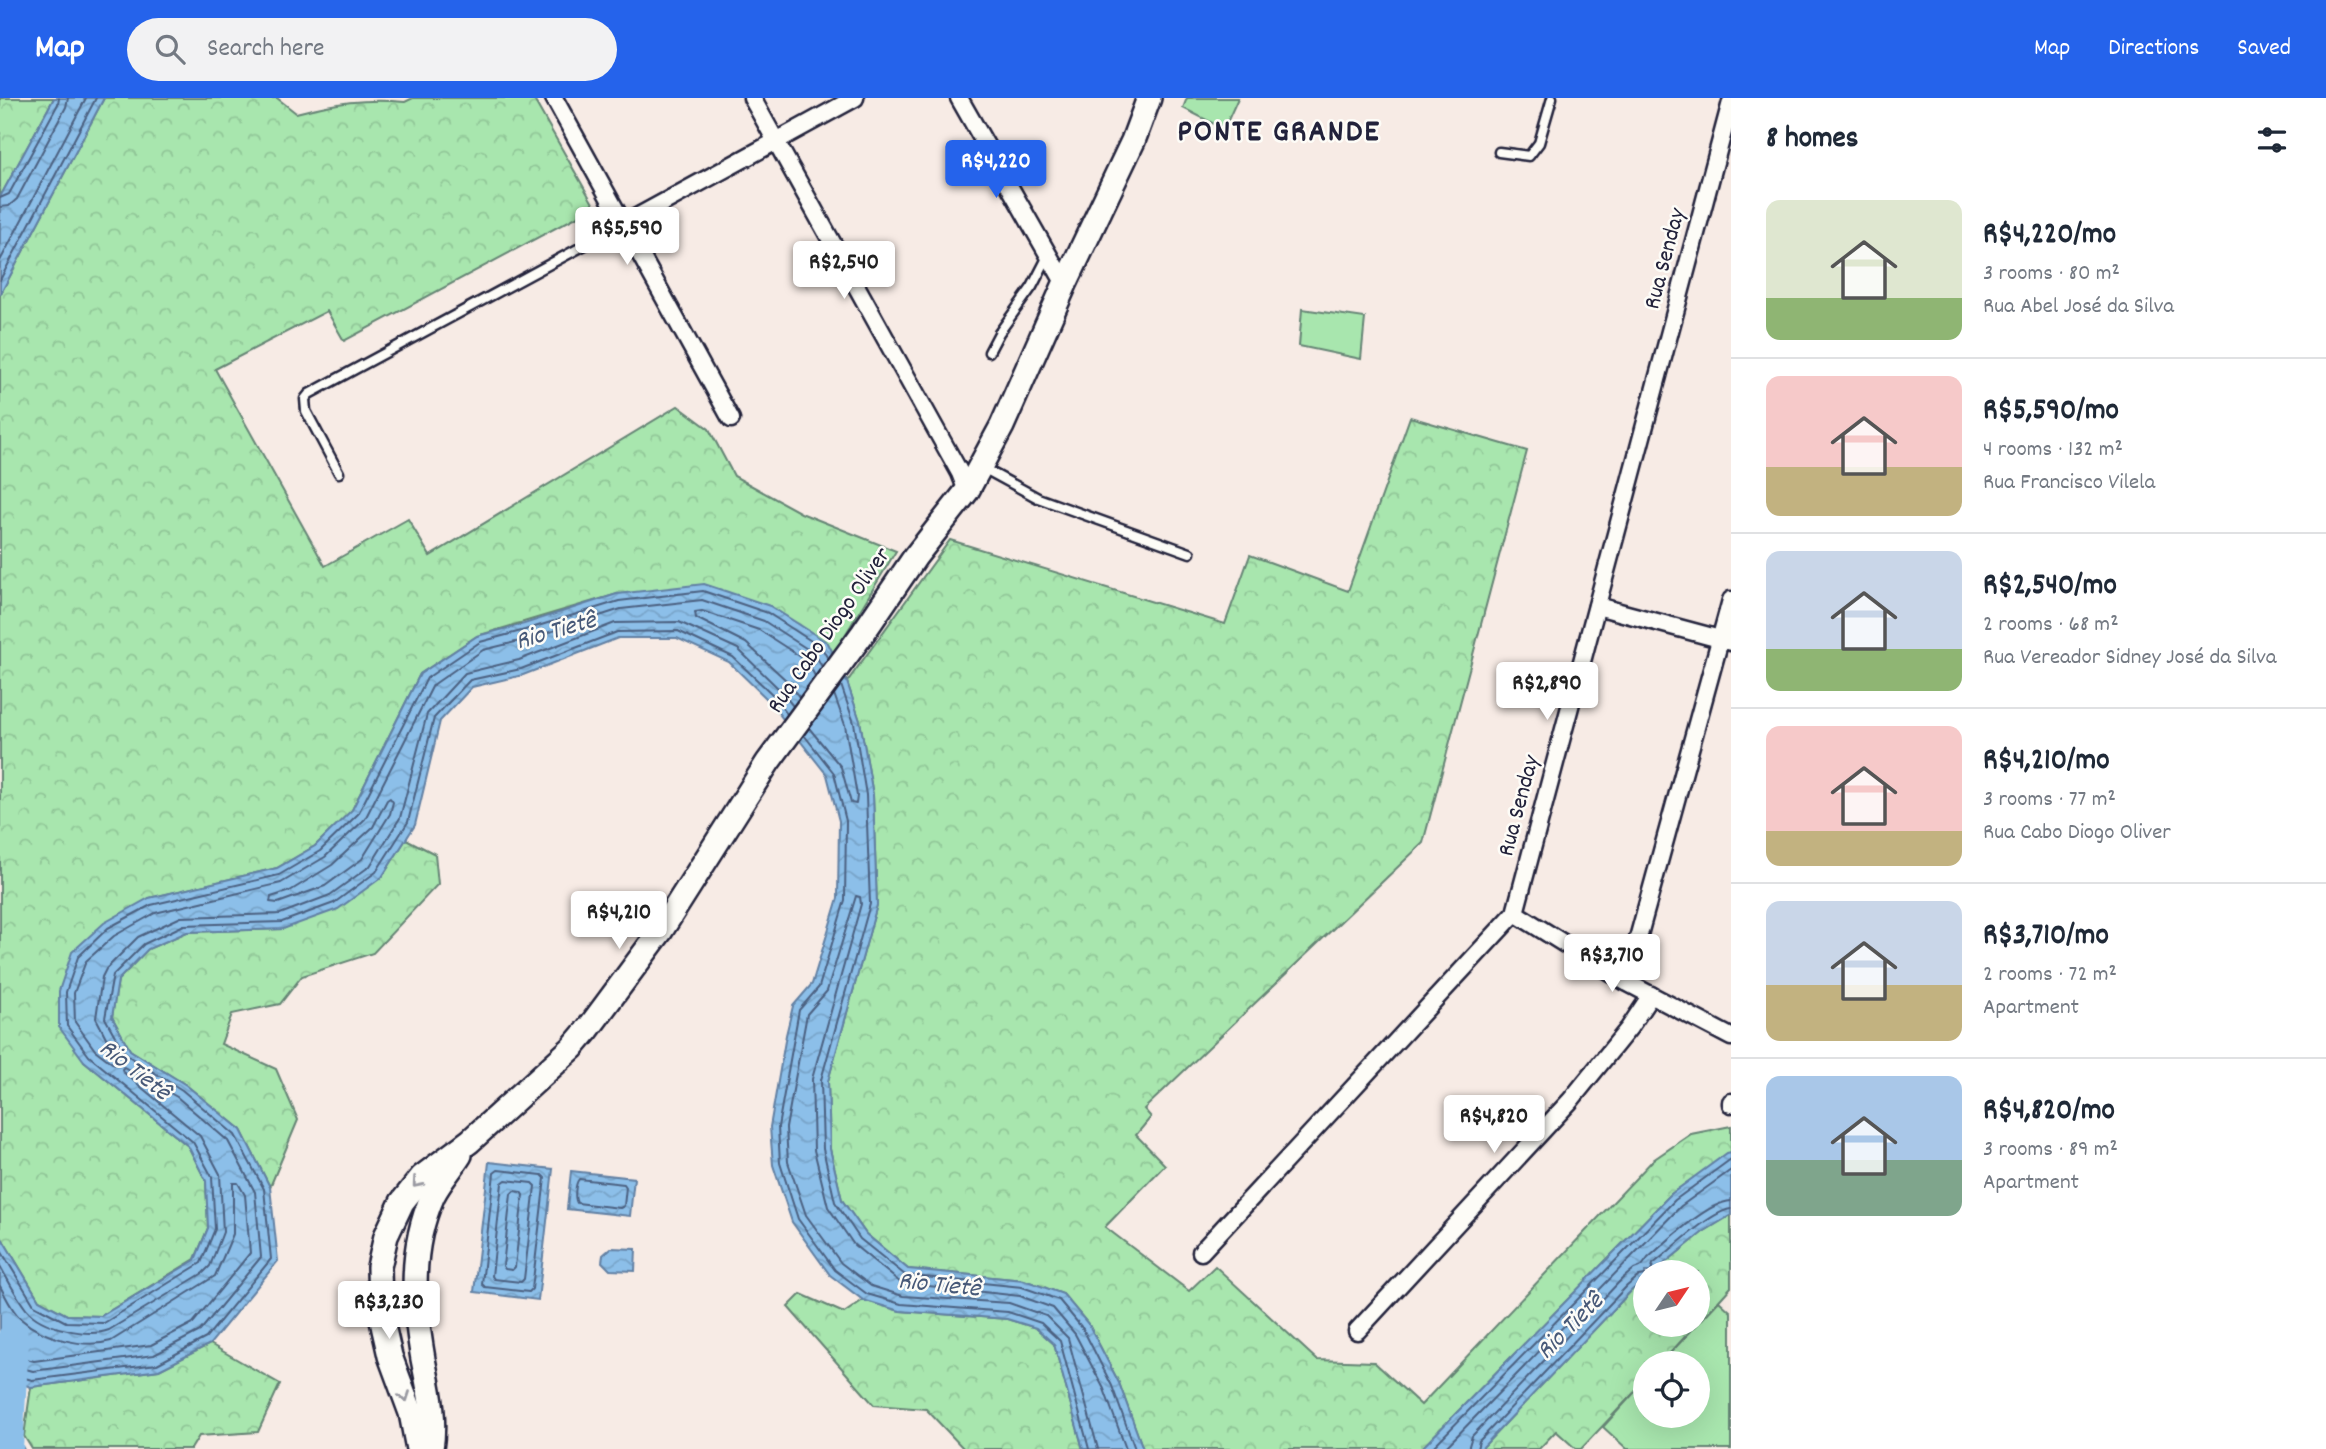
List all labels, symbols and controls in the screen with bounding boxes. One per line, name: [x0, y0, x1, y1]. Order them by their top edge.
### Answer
search box: [127, 18, 617, 81]
text: Map: [35, 26, 85, 73]
icon: search: [151, 30, 189, 68]
text: Search here: [207, 31, 325, 68]
text: Map: [2034, 32, 2070, 66]
text: Directions: [2108, 32, 2199, 66]
text: Saved: [2237, 32, 2291, 66]
district label: PONTE GRANDE: [1177, 111, 1381, 157]
text: 8 homes: [1766, 119, 1858, 162]
icon: filters: [2253, 121, 2291, 159]
pin: R$4,220: [931, 140, 1061, 200]
text: R$4,220: [961, 146, 1031, 179]
street label: Rua Senday: [1636, 203, 1696, 313]
pin: R$5,590: [562, 208, 692, 267]
text: R$5,590: [591, 213, 663, 246]
text: R$4,220/mo: [1983, 215, 2116, 258]
icon: home: [1822, 228, 1906, 312]
pin: R$2,540: [779, 242, 909, 301]
text: R$2,540: [809, 247, 879, 280]
text: 3 rooms · 80 m²: [1983, 258, 2120, 291]
text: Rua Abel José da Silva: [1983, 291, 2174, 324]
text: R$5,590/mo: [1983, 391, 2119, 434]
icon: home: [1822, 404, 1906, 488]
text: 4 rooms · 132 m²: [1983, 434, 2123, 467]
text: Rua Francisco Vilela: [1983, 467, 2155, 500]
street label: Rua Cabo Diogo Oliver: [760, 541, 900, 721]
text: R$2,540/mo: [1983, 566, 2117, 609]
icon: home: [1822, 579, 1906, 663]
water label: Rio Tietê: [511, 602, 602, 661]
text: 2 rooms · 68 m²: [1983, 609, 2119, 642]
text: Rua Vereador Sidney José da Silva: [1983, 642, 2277, 675]
pin: R$2,890: [1482, 662, 1612, 722]
text: R$2,890: [1512, 668, 1582, 701]
text: R$4,210/mo: [1983, 741, 2110, 784]
street label: Rua Senday: [1490, 750, 1550, 860]
icon: home: [1822, 754, 1906, 838]
text: 3 rooms · 77 m²: [1983, 784, 2116, 817]
text: Rua Cabo Diogo Oliver: [1983, 817, 2171, 850]
pin: R$4,210: [554, 892, 684, 951]
text: R$4,210: [587, 897, 651, 930]
text: R$3,710/mo: [1983, 916, 2109, 959]
icon: home: [1822, 929, 1906, 1013]
pin: R$3,710: [1547, 934, 1677, 994]
text: R$3,710: [1580, 940, 1644, 973]
text: 2 rooms · 72 m²: [1983, 959, 2117, 992]
text: Apartment: [1983, 992, 2079, 1025]
water label: Rio Tietê: [90, 1031, 179, 1112]
text: R$4,820/mo: [1983, 1091, 2115, 1134]
pin: R$4,820: [1429, 1096, 1559, 1155]
text: R$4,820: [1460, 1101, 1528, 1134]
icon: home: [1822, 1104, 1906, 1188]
text: 3 rooms · 89 m²: [1983, 1134, 2118, 1167]
text: Apartment: [1983, 1167, 2079, 1200]
one-way arrow: [413, 1175, 425, 1188]
north arrow: [1633, 1260, 1710, 1337]
map controls: [1633, 1260, 1710, 1428]
water label: Rio Tietê: [896, 1263, 984, 1309]
pin: R$3,230: [324, 1282, 454, 1341]
water label: Rio Tietê: [1529, 1284, 1614, 1369]
text: R$3,230: [354, 1287, 424, 1320]
button: locate: [1633, 1351, 1710, 1428]
one-way arrow: [397, 1391, 411, 1403]

